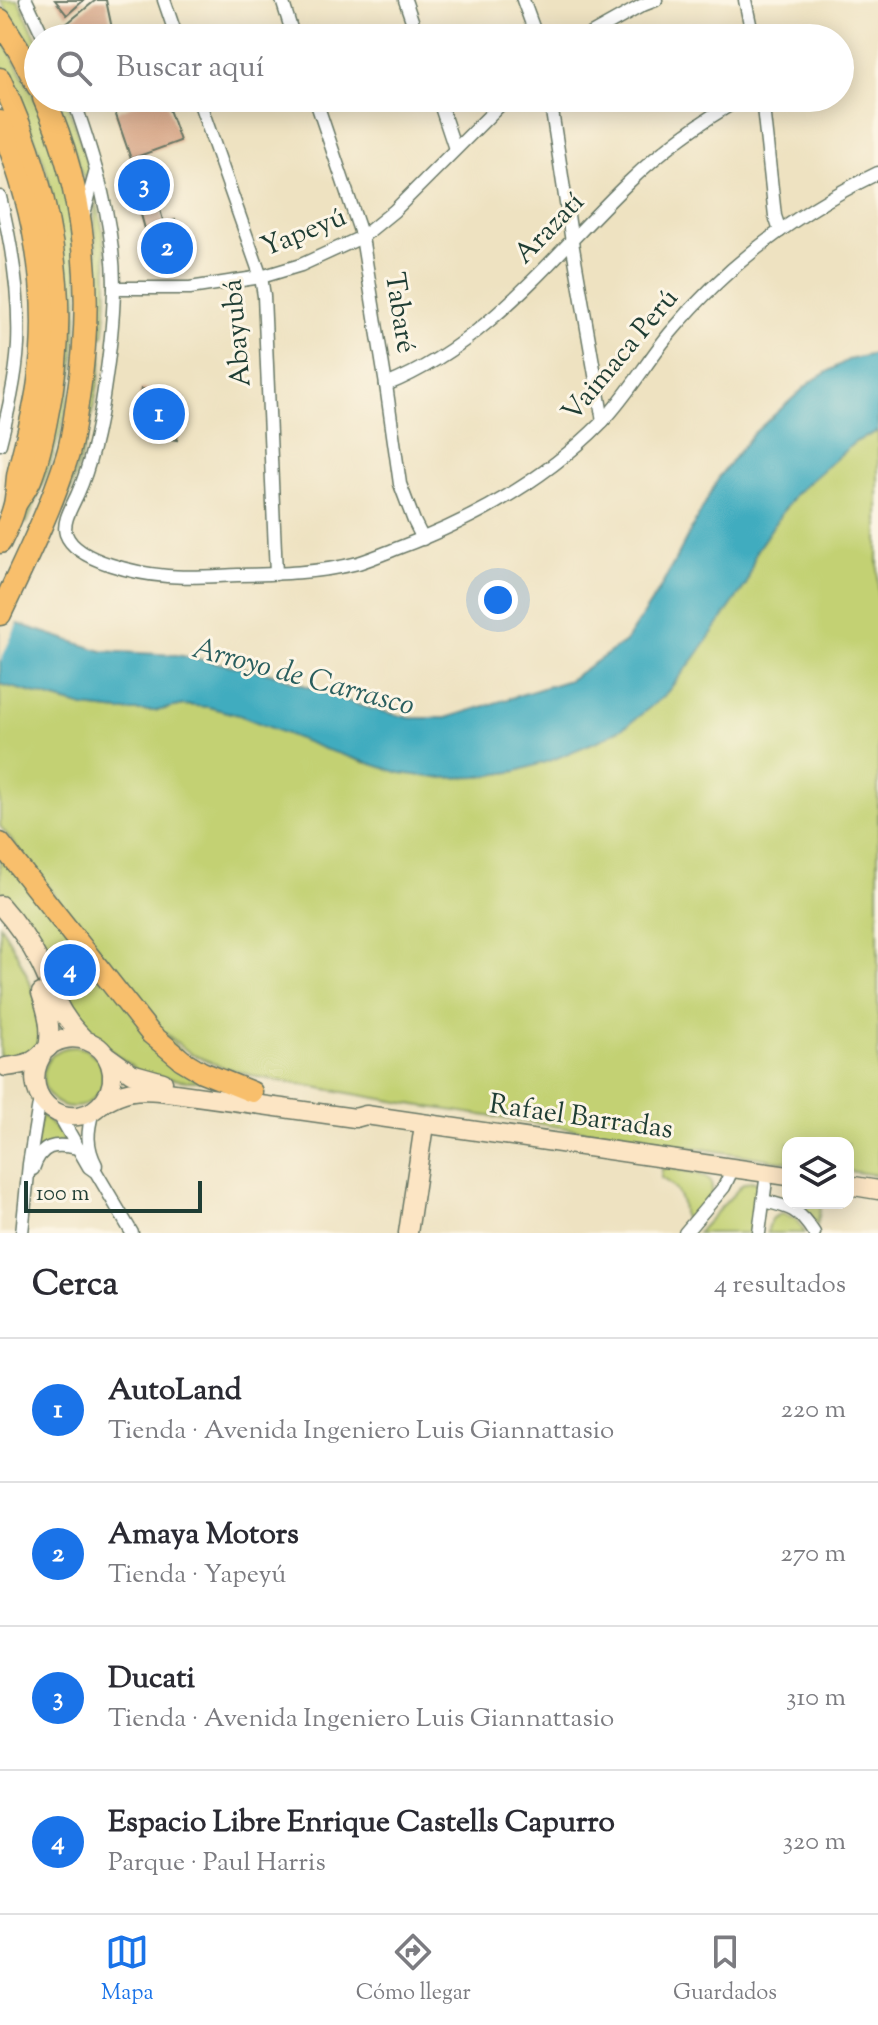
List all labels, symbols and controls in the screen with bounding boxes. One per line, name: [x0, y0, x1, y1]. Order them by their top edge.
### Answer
search box: [24, 24, 854, 112]
icon: search: [52, 46, 96, 90]
text: Buscar aquí: [116, 47, 264, 90]
pin: 3: [118, 155, 170, 215]
street label: Arazatí: [506, 184, 594, 274]
street label: Yapeyú: [255, 198, 353, 268]
pin: 2: [141, 218, 193, 278]
street label: Tabaré: [373, 270, 425, 356]
street label: Abayubá: [213, 277, 263, 389]
street label: Vaimaca Perú: [553, 281, 689, 431]
pin: 1: [133, 384, 185, 444]
your location: [478, 580, 518, 620]
water label: Arroyo de Carrasco: [187, 628, 419, 728]
pin: 4: [44, 940, 96, 1000]
street label: Rafael Barradas: [486, 1085, 676, 1151]
map controls: [782, 1137, 854, 1209]
button: layers: [782, 1137, 854, 1209]
scale bar: [24, 1177, 202, 1213]
text: 100 m: [36, 1179, 89, 1211]
text: Cerca: [32, 1261, 118, 1310]
text: 4 resultados: [714, 1267, 846, 1304]
text: AutoLand: [108, 1370, 242, 1413]
text: 1: [54, 1392, 62, 1429]
text: 220 m: [781, 1392, 846, 1429]
text: Tienda · Avenida Ingeniero Luis Giannattasio: [108, 1413, 614, 1450]
text: Amaya Motors: [108, 1514, 299, 1557]
text: 2: [52, 1536, 64, 1573]
text: 270 m: [781, 1536, 846, 1573]
text: Tienda · Yapeyú: [108, 1557, 286, 1594]
text: Ducati: [108, 1658, 195, 1701]
text: 3: [53, 1680, 63, 1717]
text: 310 m: [786, 1680, 846, 1717]
text: Tienda · Avenida Ingeniero Luis Giannattasio: [108, 1701, 614, 1738]
text: Espacio Libre Enrique Castells Capurro: [108, 1802, 615, 1845]
text: 4: [51, 1824, 65, 1861]
text: 320 m: [783, 1824, 846, 1861]
text: Parque · Paul Harris: [108, 1845, 326, 1882]
tab: Mapa: [101, 1930, 154, 2010]
tab: Cómo llegar: [356, 1930, 471, 2010]
tab: Guardados: [673, 1930, 777, 2010]

